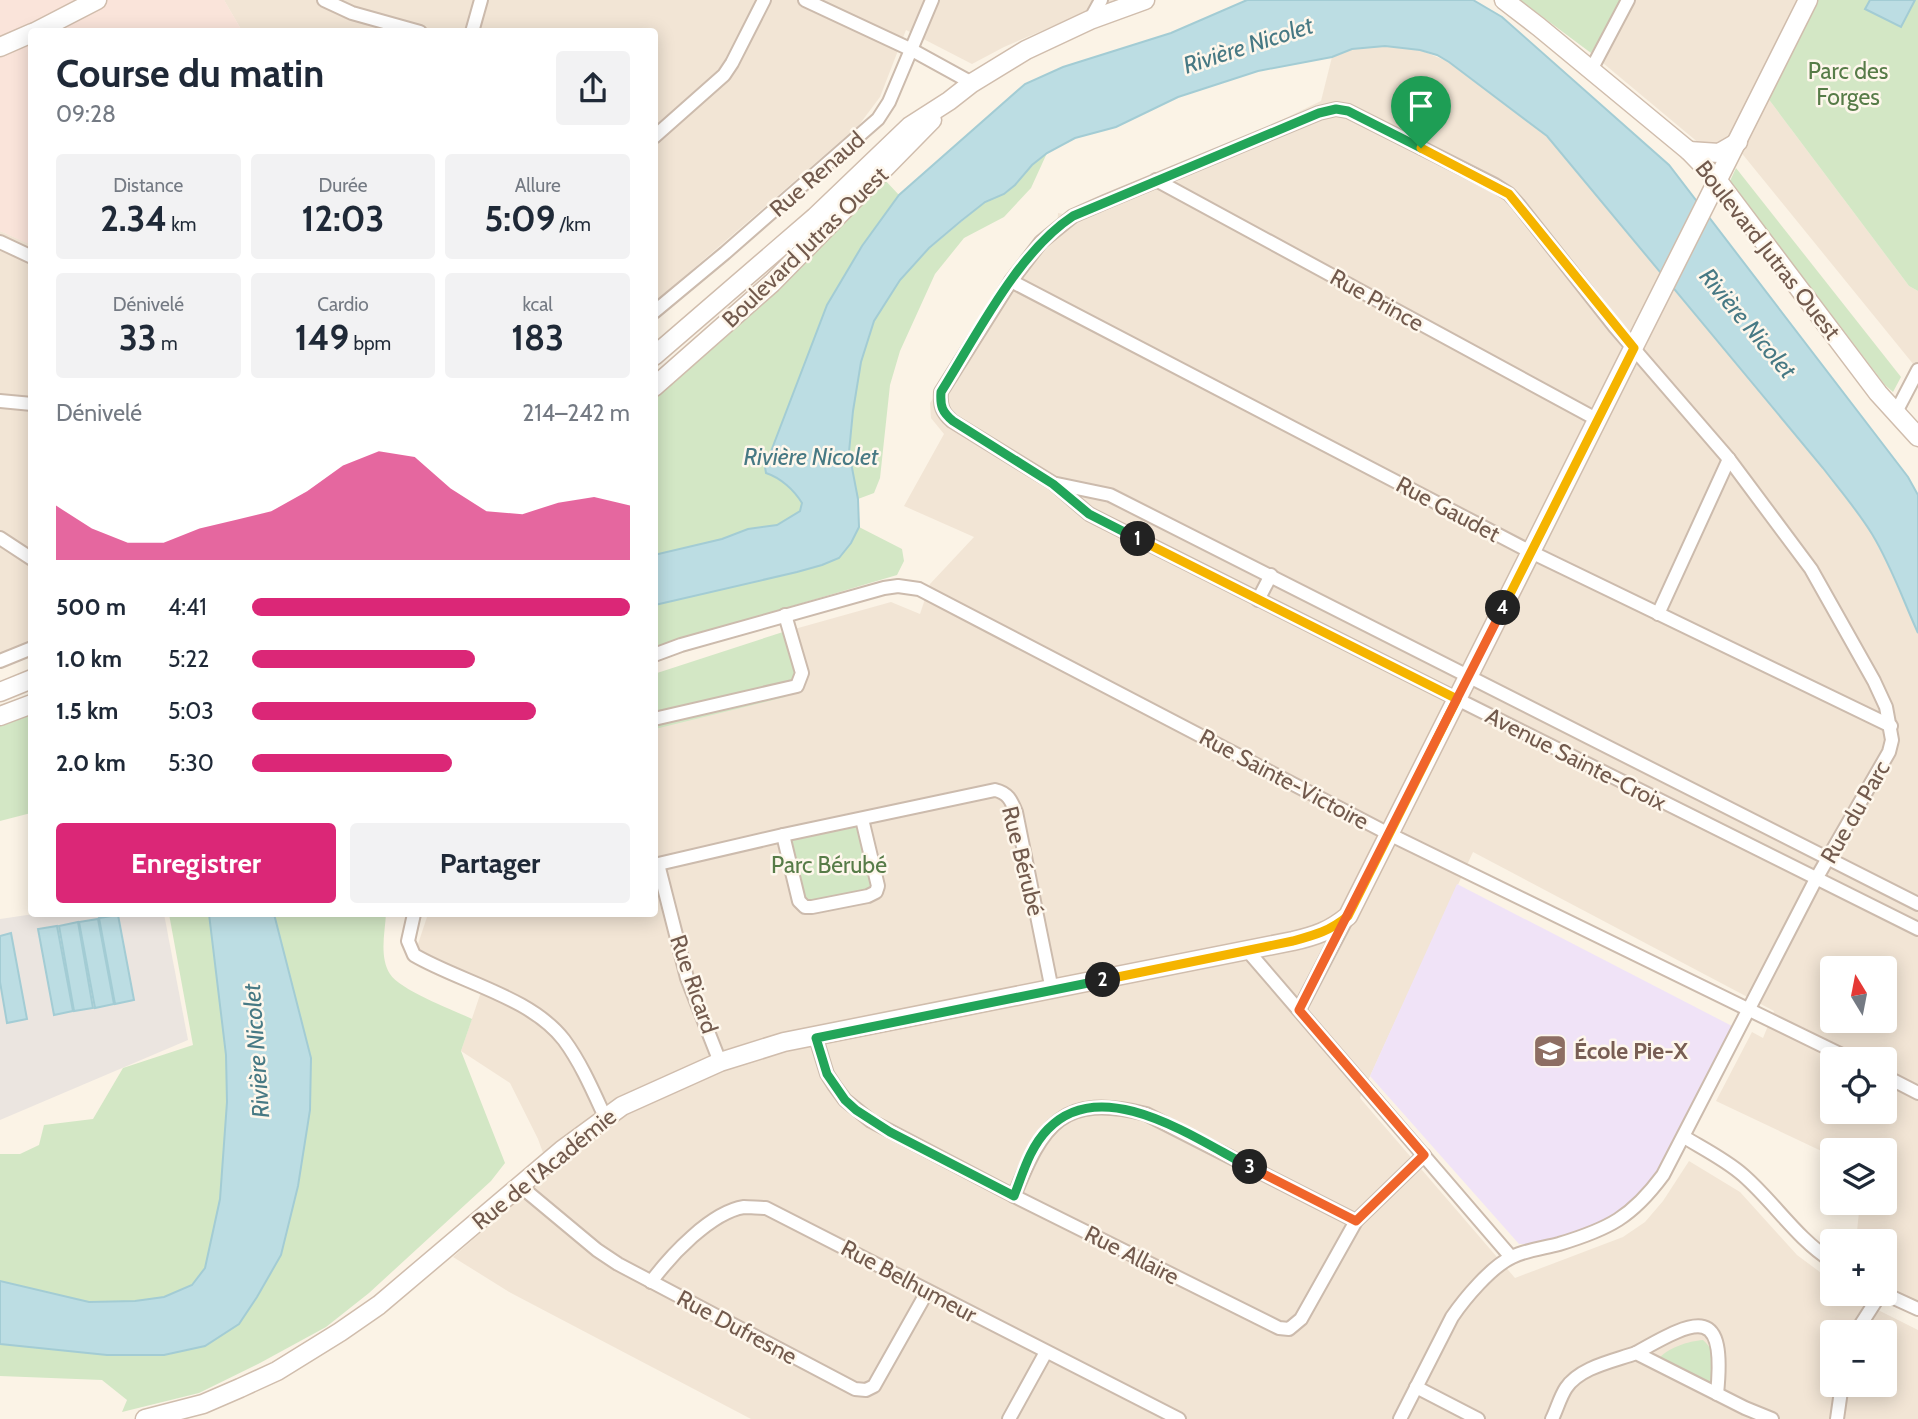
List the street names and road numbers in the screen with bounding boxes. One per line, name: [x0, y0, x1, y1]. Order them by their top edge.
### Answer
street label: Rue Renaud: [764, 125, 870, 223]
street label: Boulevard Jutras Ouest: [1689, 155, 1847, 345]
street label: Boulevard Jutras Ouest: [716, 161, 894, 333]
street label: Rue Prince: [1325, 263, 1429, 337]
street label: Rue Gaudet: [1391, 470, 1505, 548]
street label: Avenue Sainte-Croix: [1481, 701, 1671, 817]
street label: Rue Sainte-Victoire: [1195, 723, 1374, 836]
street label: Rue du Parc: [1814, 756, 1896, 868]
street label: Rue Bérubé: [996, 803, 1050, 919]
street label: Rue Ricard: [664, 931, 724, 1037]
street label: Rue de l'Académie: [466, 1102, 622, 1236]
street label: Rue Allaire: [1080, 1219, 1184, 1291]
street label: Rue Belhumeur: [837, 1234, 982, 1329]
street label: Rue Dufresne: [672, 1284, 802, 1370]

